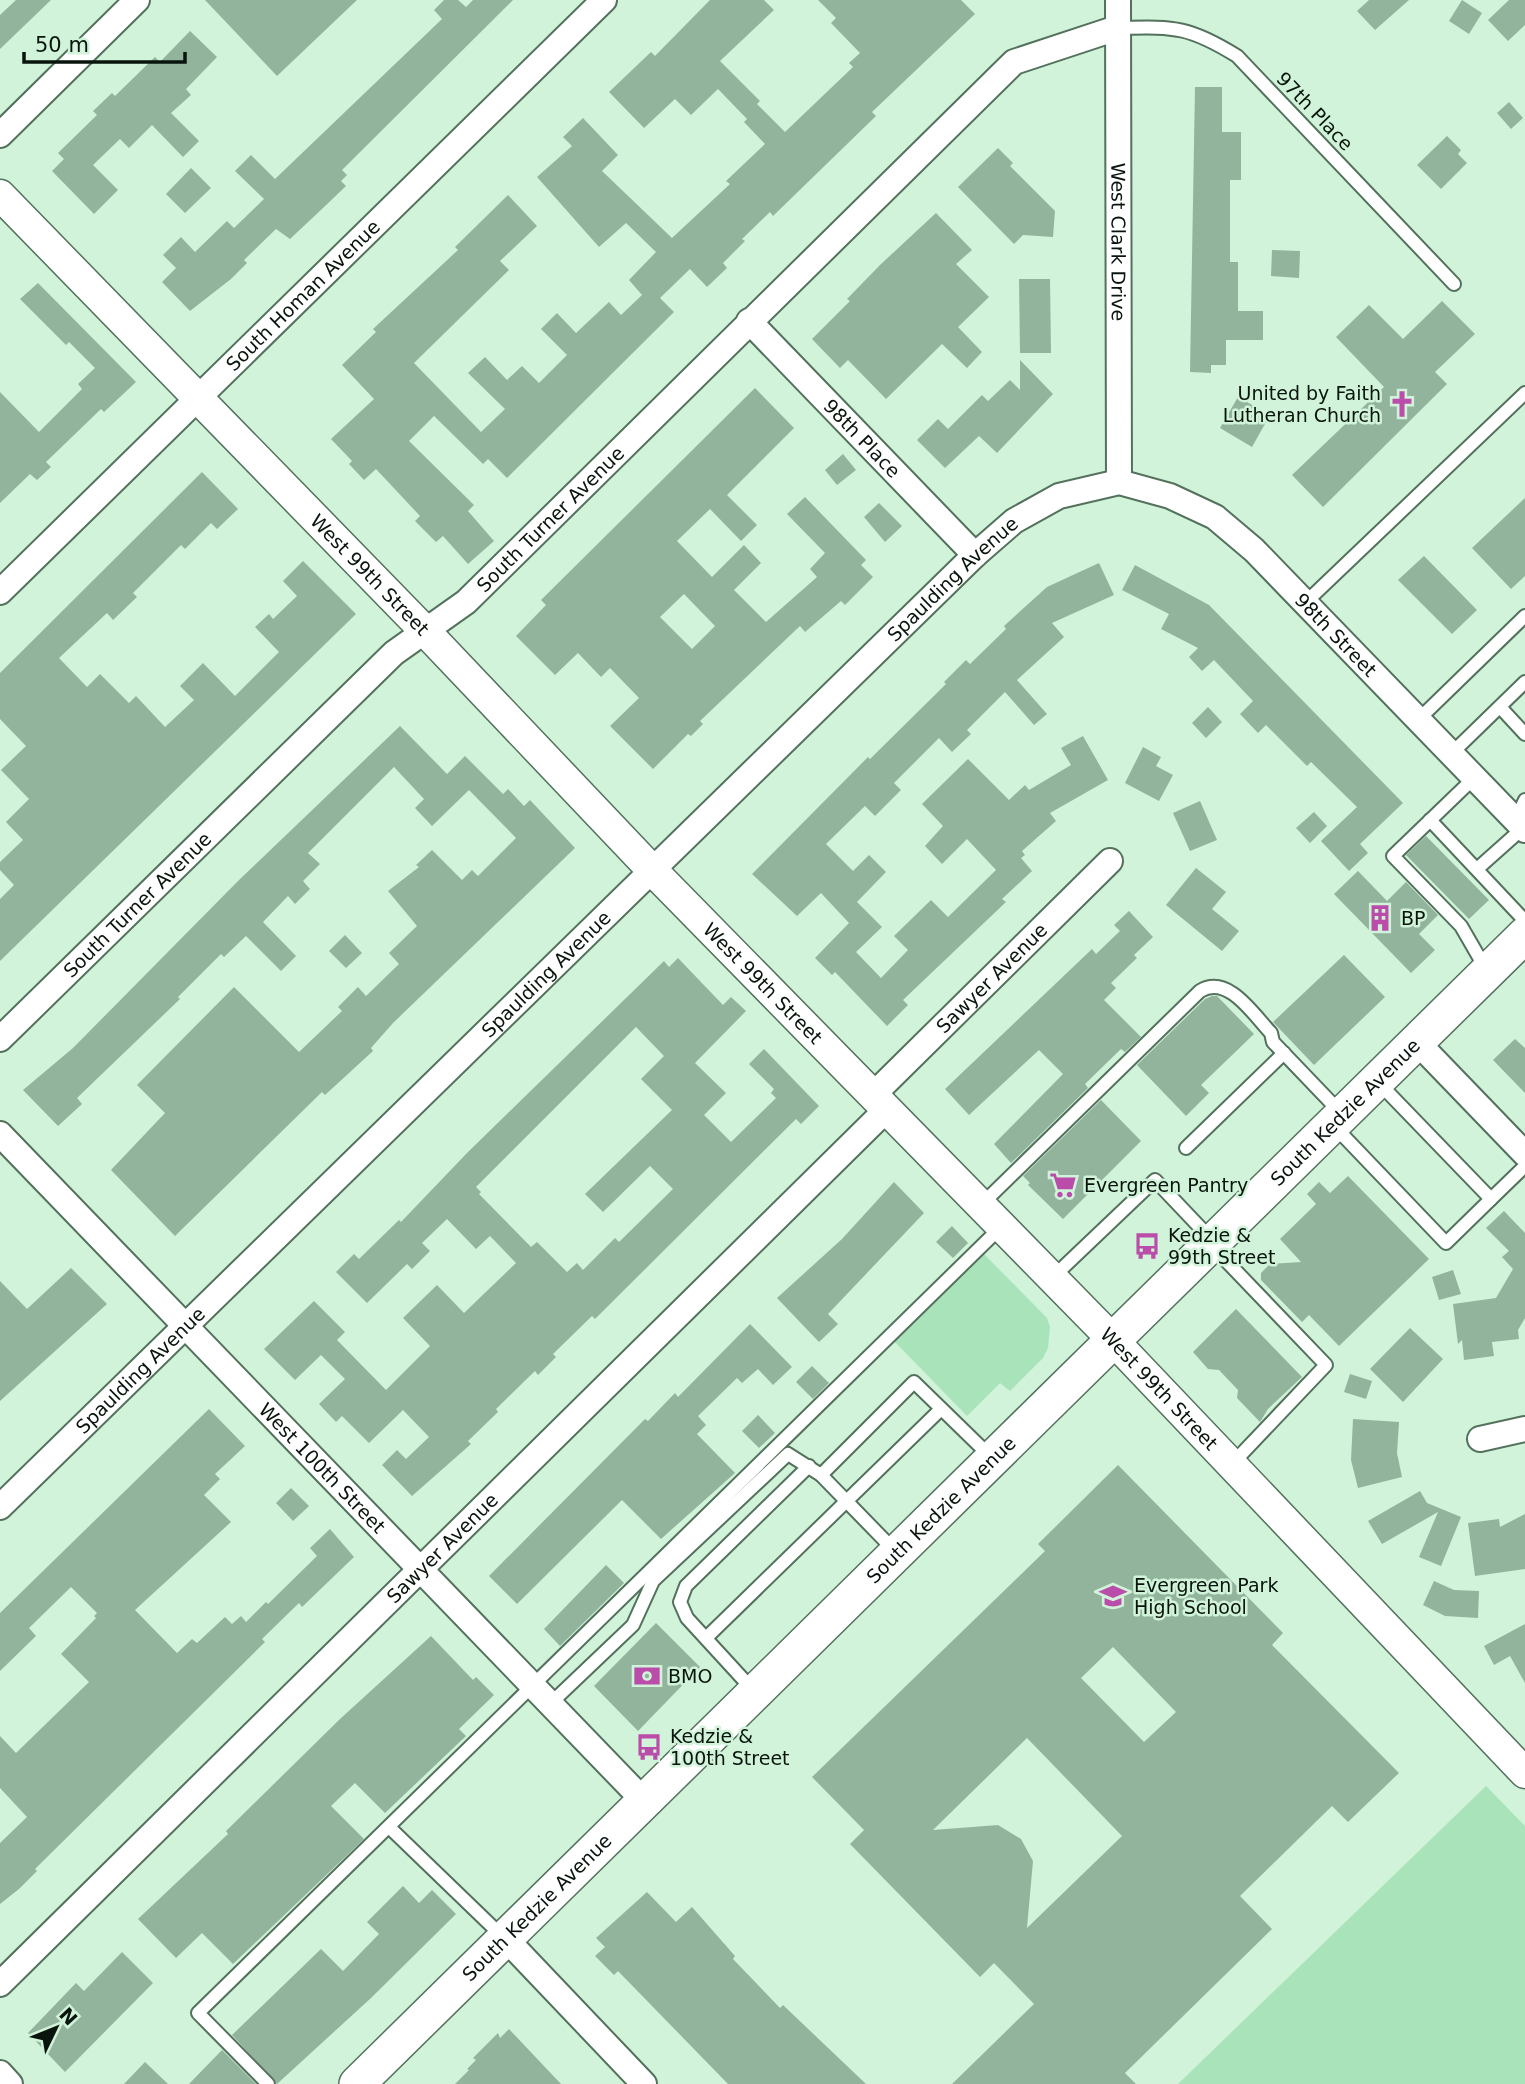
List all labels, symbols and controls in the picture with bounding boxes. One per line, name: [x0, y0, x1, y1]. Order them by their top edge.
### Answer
scale bar: [24, 21, 186, 65]
text: 50 m: [35, 33, 89, 57]
street label: 97th Place: [1272, 67, 1358, 155]
street label: West Clark Drive: [1107, 163, 1130, 321]
street label: South Homan Avenue: [222, 215, 384, 375]
place label: United by Faith Lutheran Church: [1223, 382, 1381, 426]
church icon: United by Faith Lutheran Church: [1387, 389, 1417, 419]
street label: 98th Place: [819, 395, 905, 482]
street label: South Turner Avenue: [472, 442, 628, 596]
street label: West 99th Street: [306, 509, 434, 640]
street label: Spaulding Avenue: [883, 512, 1022, 646]
street label: 98th Street: [1291, 588, 1381, 681]
street label: South Turner Avenue: [59, 828, 215, 982]
building icon: BP: [1365, 903, 1395, 933]
street label: Spaulding Avenue: [477, 906, 615, 1042]
place label: BP: [1401, 907, 1426, 929]
street label: West 99th Street: [699, 918, 827, 1048]
street label: Sawyer Avenue: [932, 919, 1051, 1037]
street label: South Kedzie Avenue: [1266, 1034, 1424, 1190]
supermarket icon: Evergreen Pantry: [1048, 1170, 1078, 1200]
place label: Evergreen Pantry: [1084, 1174, 1248, 1196]
place label: Kedzie & 99th Street: [1168, 1224, 1275, 1268]
bus stop icon: Kedzie & 99th Street: [1132, 1231, 1162, 1261]
street label: Spaulding Avenue: [71, 1302, 209, 1438]
street label: West 99th Street: [1096, 1323, 1223, 1454]
street label: West 100th Street: [255, 1398, 390, 1537]
street label: South Kedzie Avenue: [862, 1432, 1020, 1588]
street label: Sawyer Avenue: [382, 1489, 502, 1607]
place label: Evergreen Park High School: [1134, 1574, 1278, 1618]
school or university icon: Evergreen Park High School: [1098, 1581, 1128, 1611]
bank icon: BMO: [632, 1661, 662, 1691]
place label: BMO: [668, 1665, 712, 1687]
place label: Kedzie & 100th Street: [670, 1725, 790, 1769]
bus stop icon: Kedzie & 100th Street: [634, 1732, 664, 1762]
street label: South Kedzie Avenue: [458, 1829, 616, 1985]
north arrow: [21, 1993, 91, 2063]
text: N: [55, 2003, 82, 2030]

